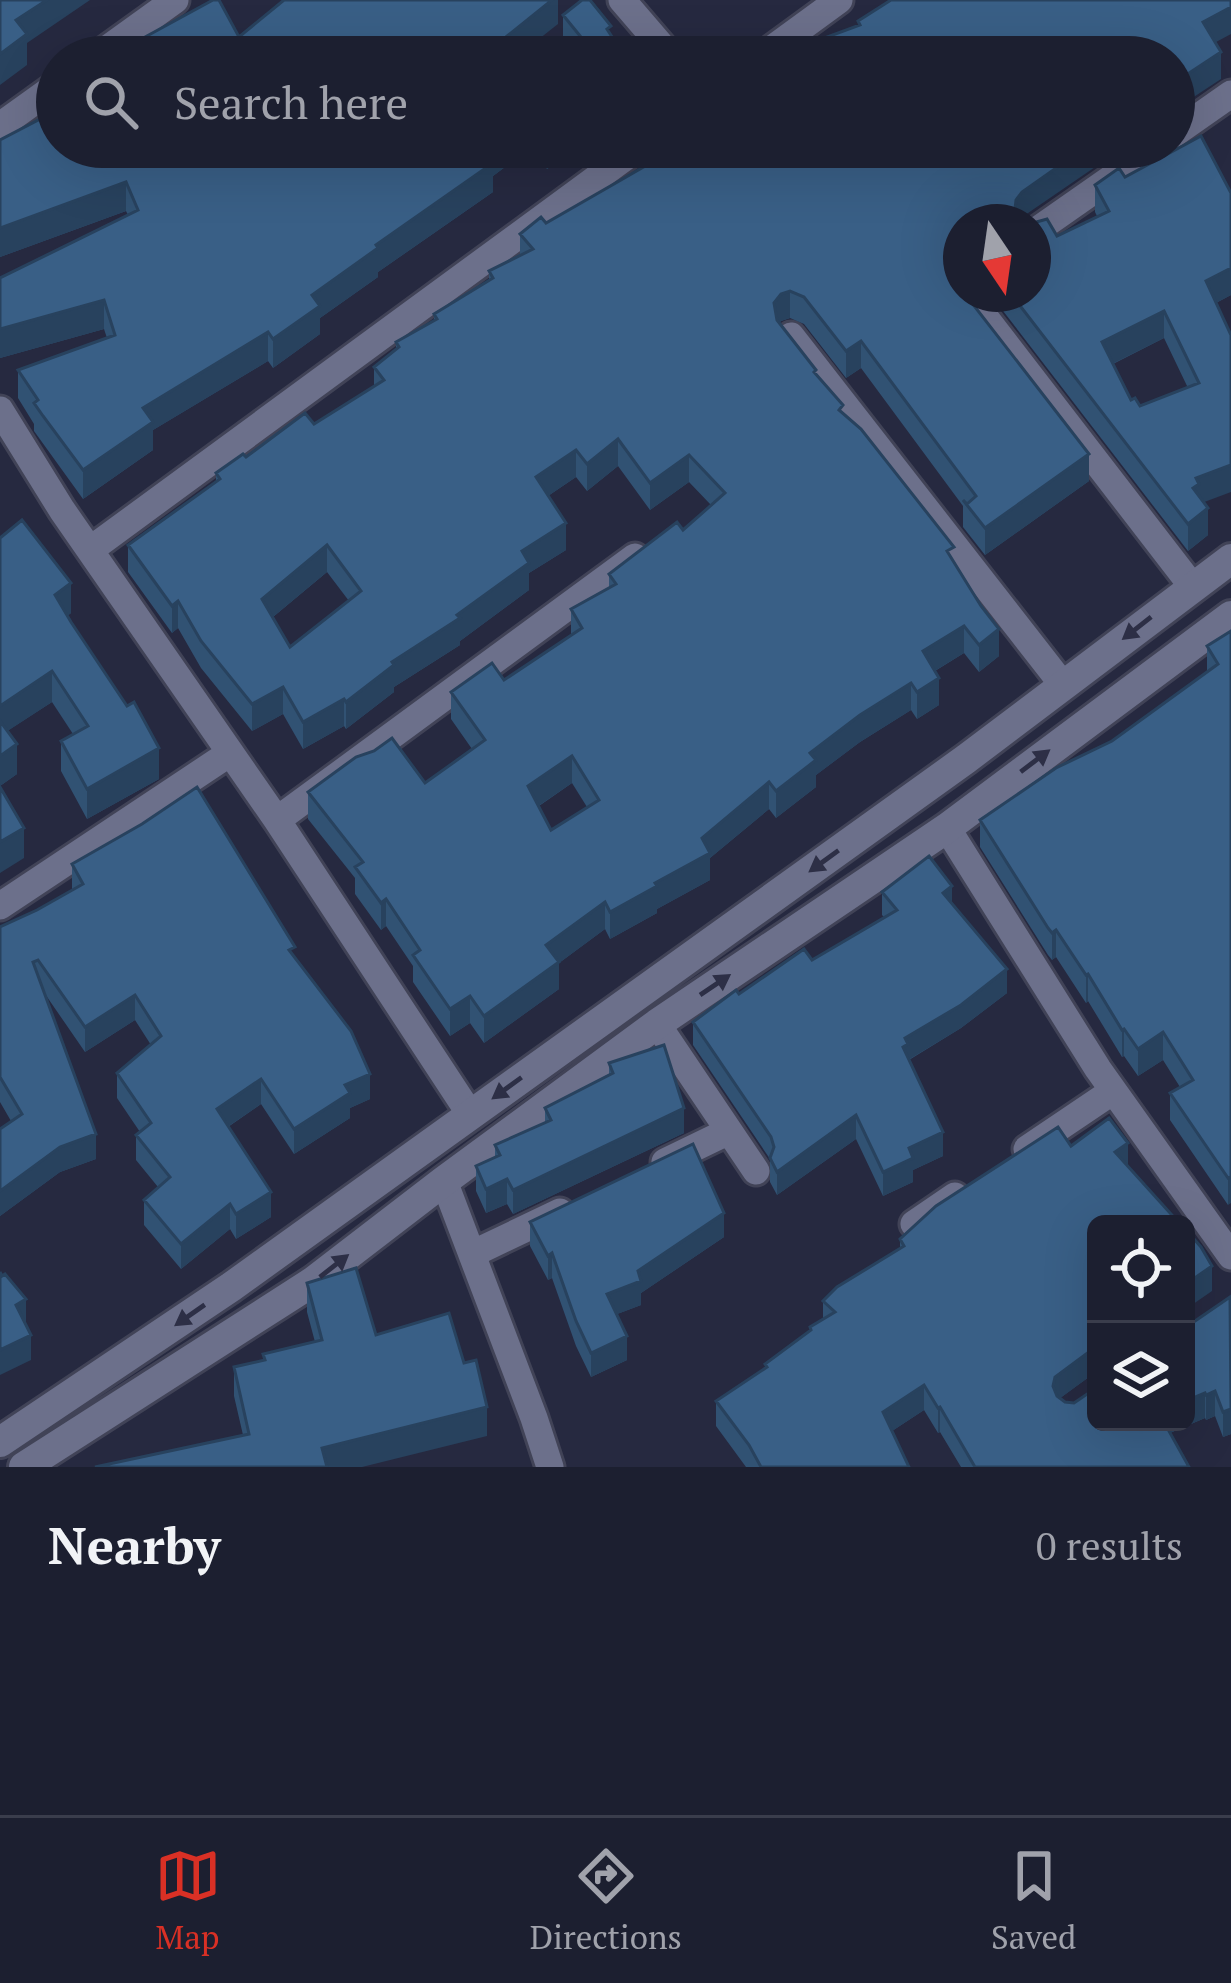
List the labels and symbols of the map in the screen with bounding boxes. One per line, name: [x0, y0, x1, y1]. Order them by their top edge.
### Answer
north arrow: [943, 204, 1051, 312]
one-way arrow: [1121, 616, 1153, 640]
one-way arrow: [1019, 750, 1050, 774]
one-way arrow: [808, 849, 840, 872]
one-way arrow: [699, 974, 732, 996]
one-way arrow: [491, 1076, 523, 1099]
one-way arrow: [318, 1254, 350, 1279]
one-way arrow: [174, 1303, 206, 1326]

